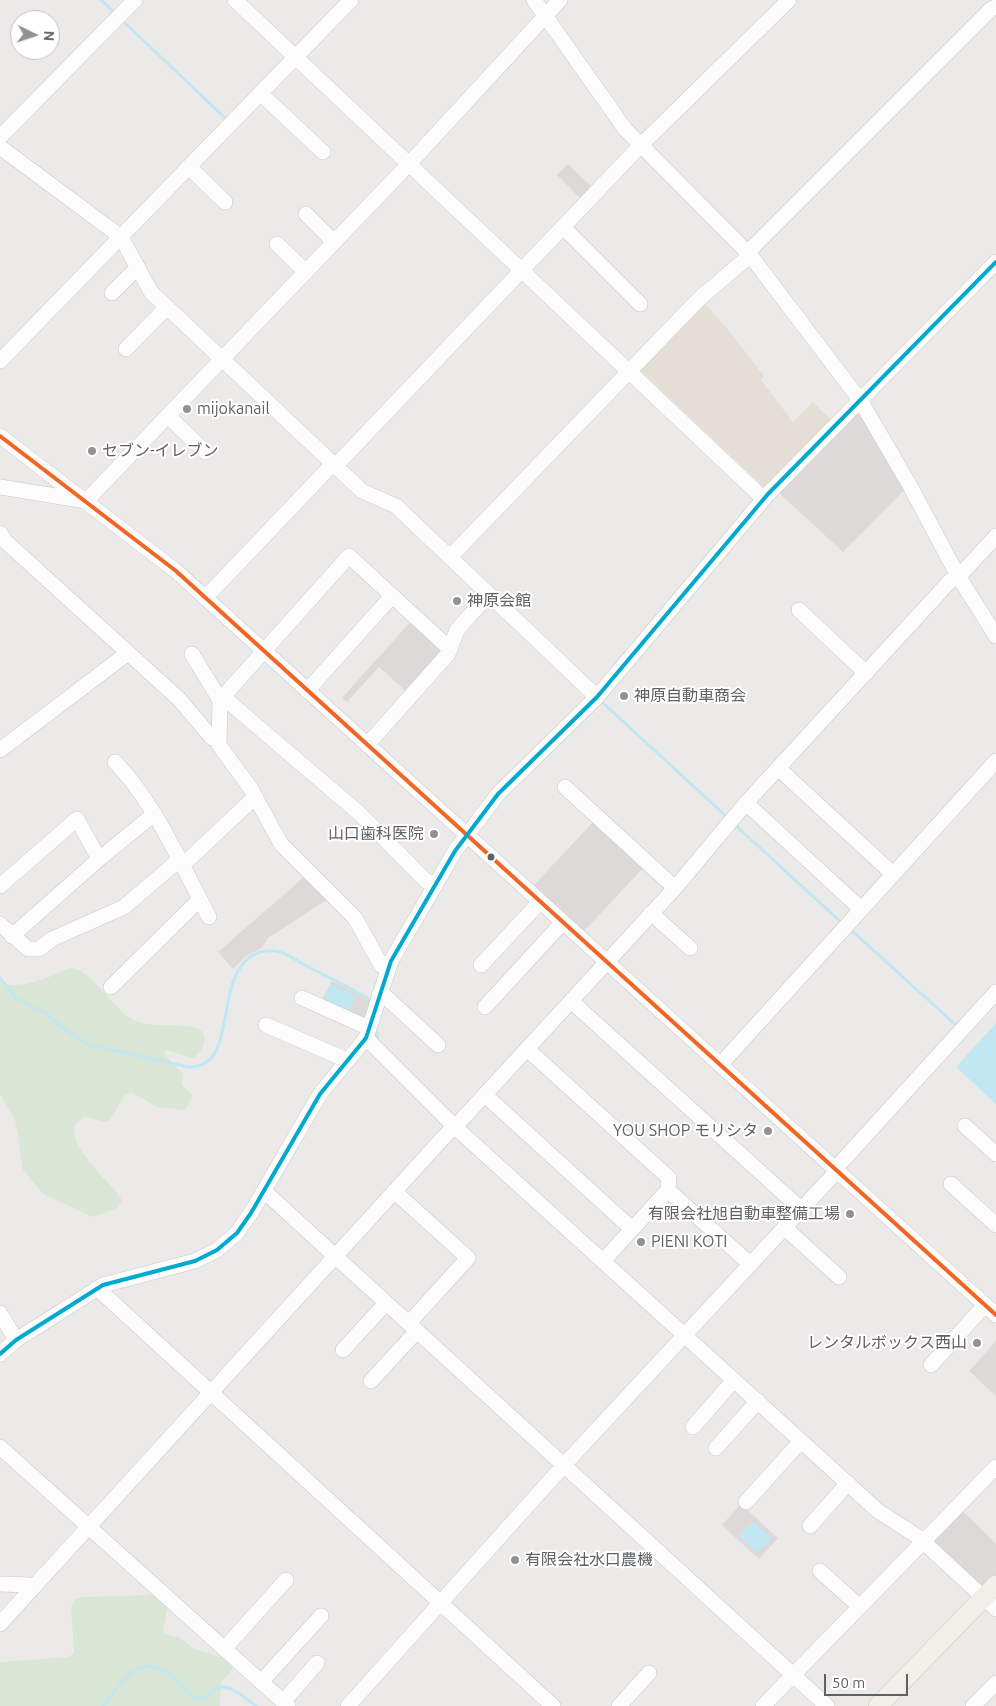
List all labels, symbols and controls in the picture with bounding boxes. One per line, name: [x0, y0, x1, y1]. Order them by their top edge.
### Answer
north arrow: [10, 10, 60, 60]
text: N: [41, 30, 57, 42]
place label: mijokanail: [197, 399, 270, 419]
marker: mijokanail: [181, 403, 193, 415]
place label: セブン-イレブン: [102, 441, 219, 461]
marker: セブン-イレブン: [86, 445, 98, 457]
place label: 神原会館: [467, 591, 531, 611]
marker: 神原会館: [451, 595, 463, 607]
place label: 神原自動車商会: [634, 686, 746, 706]
marker: 神原自動車商会: [618, 690, 630, 702]
place label: 山口歯科医院: [328, 824, 424, 844]
marker: 山口歯科医院: [428, 828, 440, 840]
unlabelled marker: [486, 852, 496, 862]
place label: YOU SHOP モリシタ: [613, 1121, 758, 1141]
marker: YOU SHOP モリシタ: [762, 1125, 774, 1137]
place label: 有限会社旭自動車整備工場: [648, 1204, 840, 1224]
marker: 有限会社旭自動車整備工場: [844, 1208, 856, 1220]
place label: PIENI KOTI: [651, 1232, 727, 1252]
marker: PIENI KOTI: [635, 1236, 647, 1248]
place label: レンタルボックス西山: [807, 1333, 967, 1353]
marker: レンタルボックス西山: [971, 1337, 983, 1349]
place label: 有限会社水口農機: [525, 1550, 653, 1570]
marker: 有限会社水口農機: [509, 1554, 521, 1566]
scale bar: [826, 1664, 910, 1696]
text: 50 m: [832, 1674, 865, 1691]

